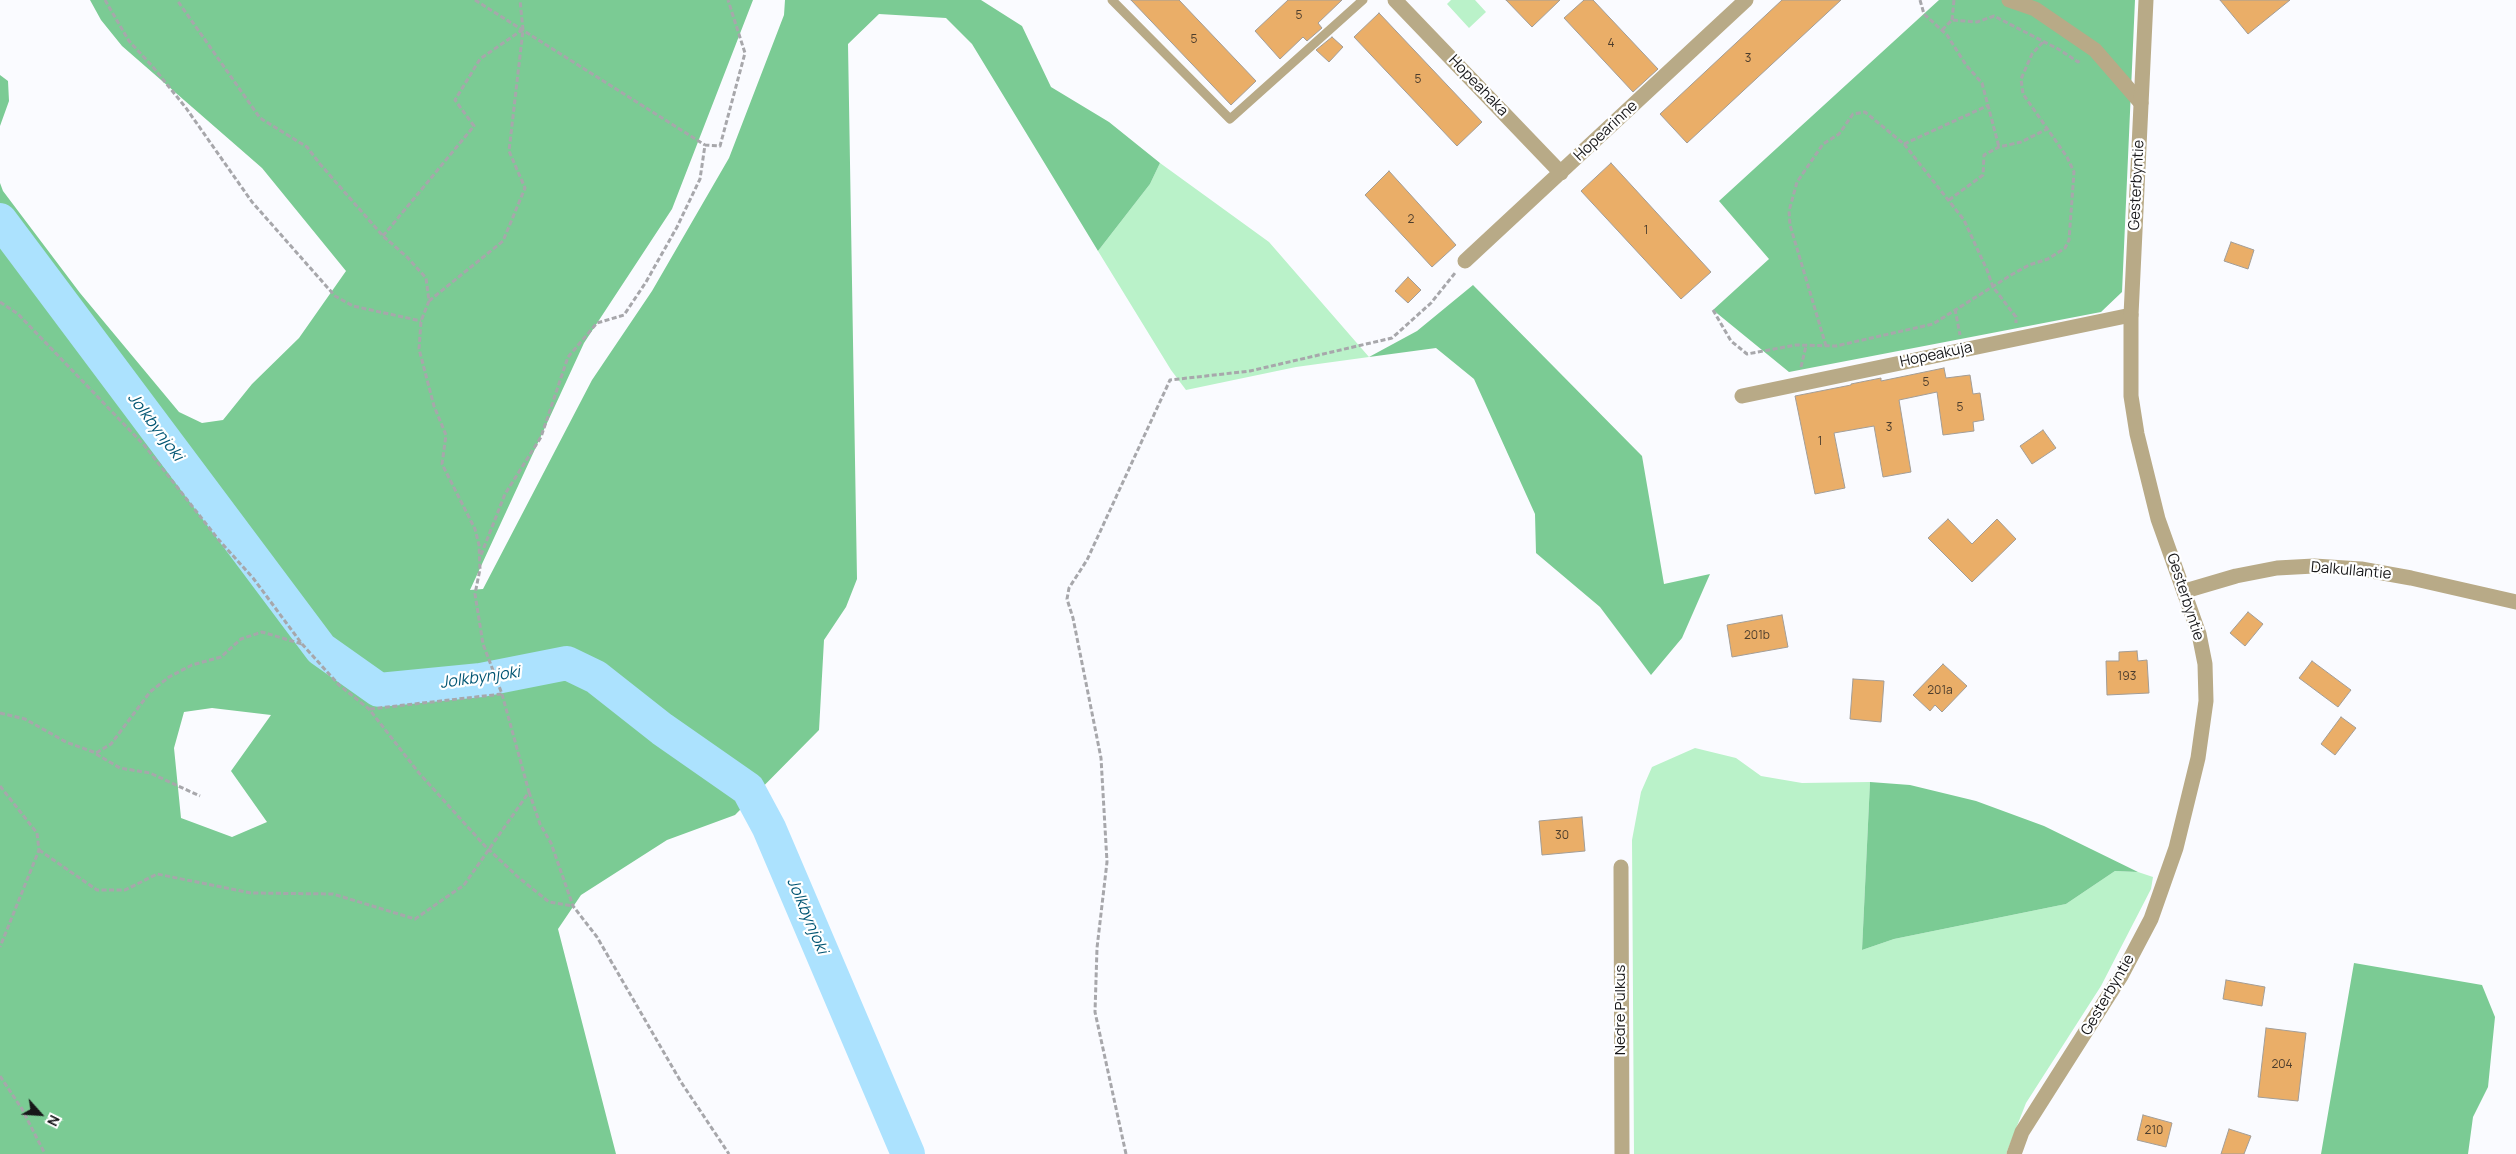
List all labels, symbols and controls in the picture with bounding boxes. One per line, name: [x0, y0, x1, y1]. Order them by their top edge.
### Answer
house number: 5: [1296, 9, 1302, 23]
house number: 5: [1191, 33, 1197, 47]
house number: 4: [1607, 37, 1615, 51]
street label: Hopeahaka: [1444, 52, 1512, 120]
house number: 3: [1745, 52, 1751, 66]
house number: 5: [1415, 73, 1421, 87]
street label: Hopearinne: [1570, 97, 1642, 165]
street label: Gesterbyntie: [2126, 139, 2148, 231]
house number: 2: [1408, 213, 1414, 227]
house number: 1: [1644, 224, 1648, 238]
street label: Hopeakuja: [1898, 339, 1974, 371]
house number: 5: [1923, 376, 1929, 390]
water label: Jolkbynjoki: [123, 389, 187, 465]
house number: 5: [1957, 401, 1963, 415]
house number: 3: [1886, 421, 1892, 435]
house number: 1: [1818, 435, 1822, 449]
street label: Gesterbyntie: [2162, 551, 2208, 643]
street label: Dalkullantie: [2310, 559, 2392, 583]
house number: 201b: [1744, 629, 1770, 643]
water label: Jolkbynjoki: [439, 663, 521, 693]
house number: 193: [2118, 670, 2136, 684]
house number: 201a: [1927, 684, 1953, 698]
house number: 30: [1555, 829, 1569, 843]
water label: Jolkbynjoki: [782, 875, 832, 957]
street label: Gesterbyntie: [2078, 951, 2138, 1039]
street label: Nedre Pulkus: [1612, 965, 1630, 1055]
house number: 204: [2271, 1058, 2293, 1072]
north arrow: [15, 1089, 65, 1139]
text: N: [43, 1112, 65, 1129]
house number: 210: [2145, 1124, 2163, 1138]

